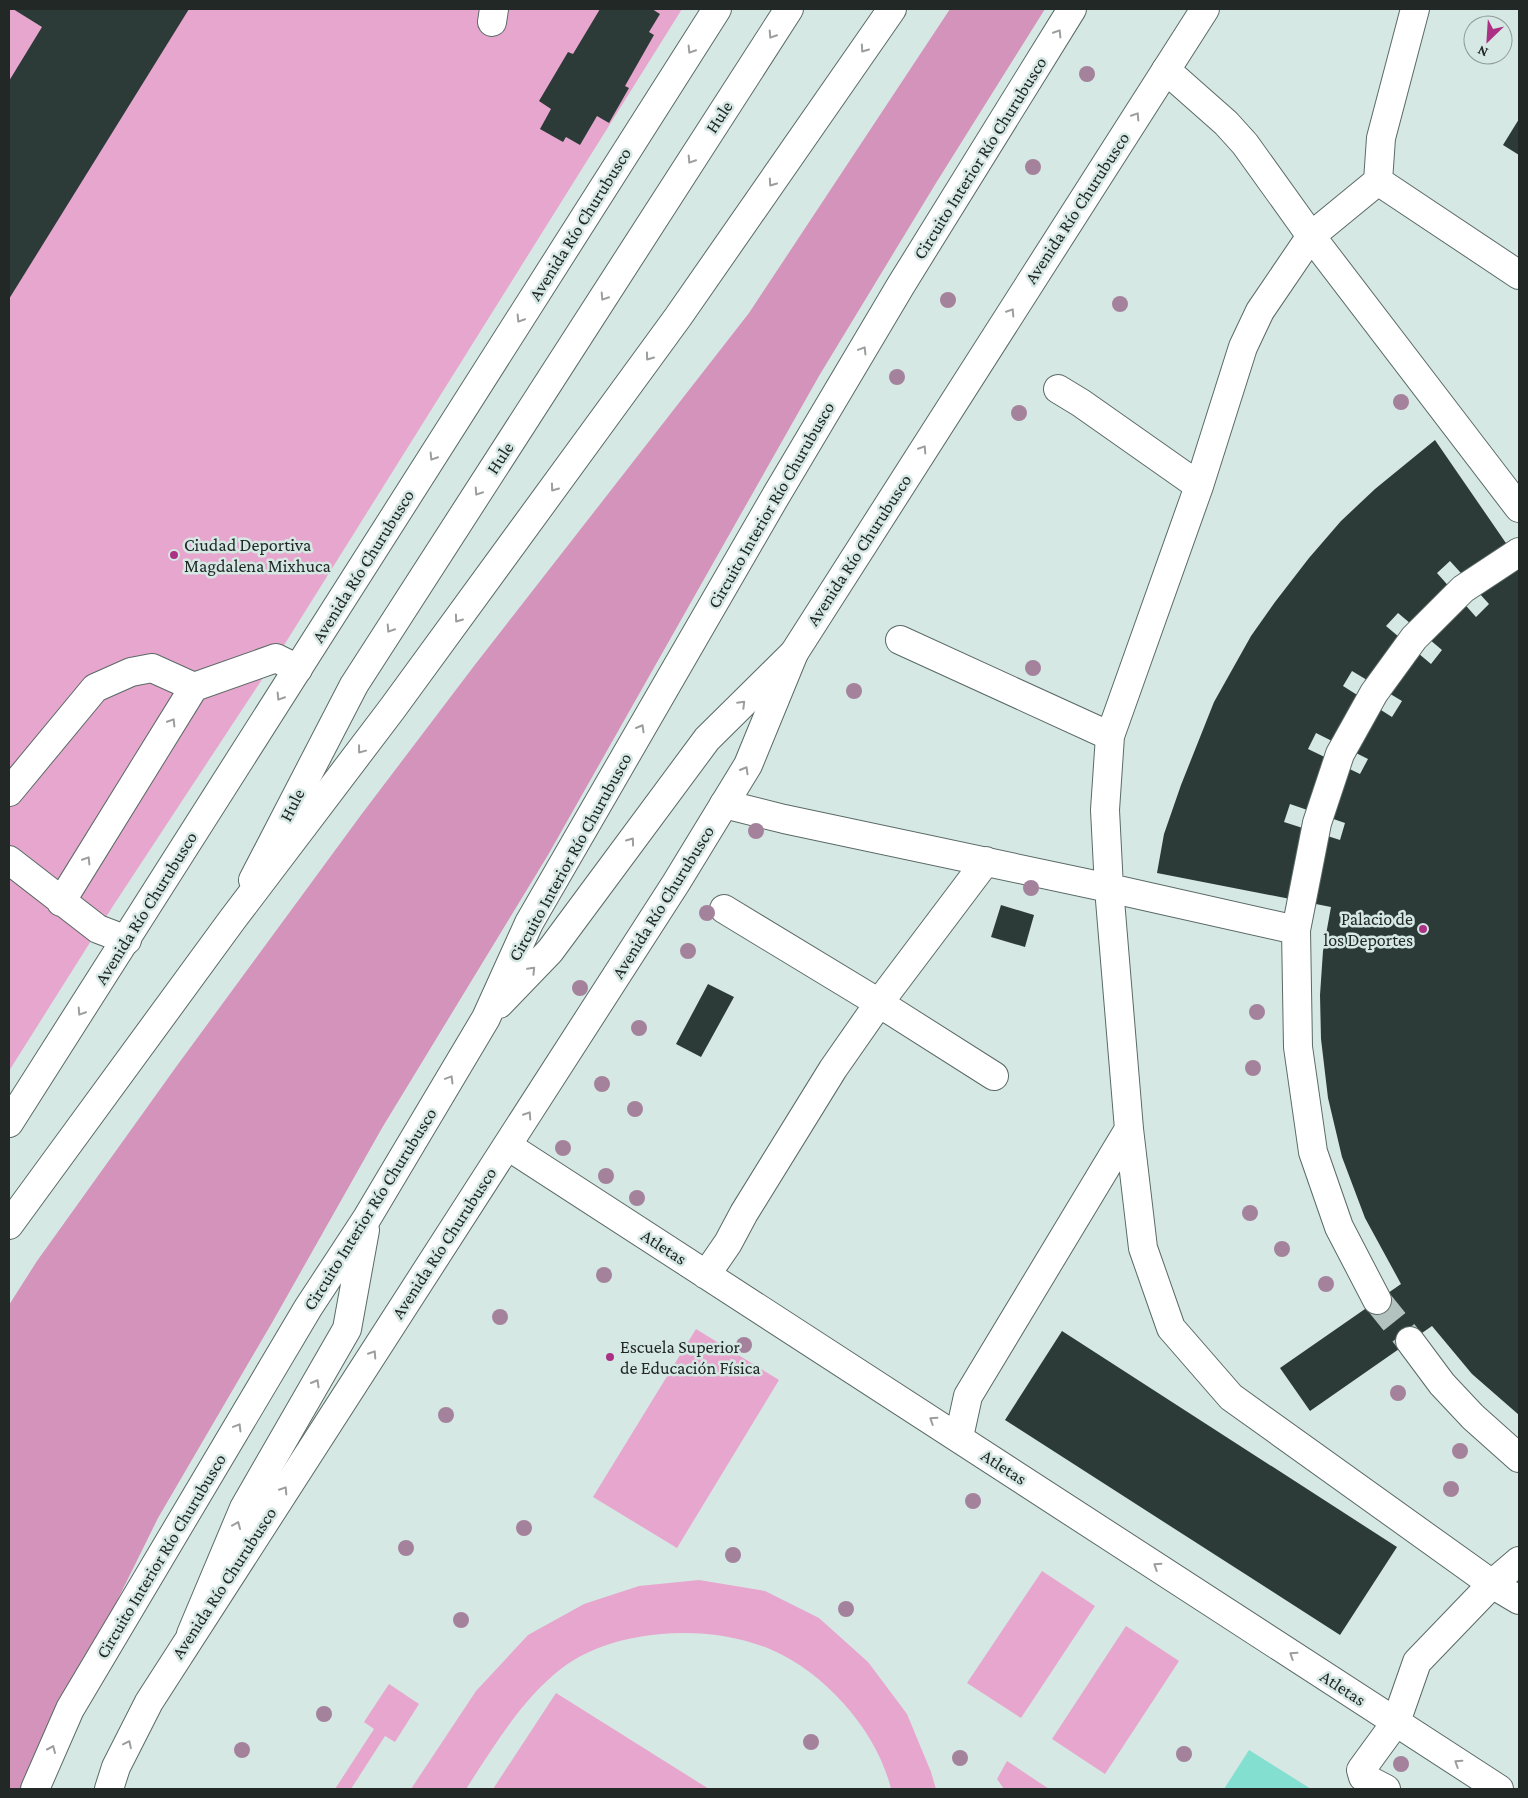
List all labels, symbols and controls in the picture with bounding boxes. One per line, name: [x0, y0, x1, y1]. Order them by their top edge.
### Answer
north arrow: [1463, 15, 1513, 65]
one-way arrow: [769, 29, 779, 38]
one-way arrow: [1051, 29, 1061, 38]
text: N: [1474, 42, 1490, 61]
one-way arrow: [861, 43, 870, 53]
one-way arrow: [687, 45, 697, 54]
street label: Circuito Interior Río Churubusco: [909, 53, 1051, 263]
street label: Hule: [701, 97, 737, 137]
one-way arrow: [1130, 113, 1139, 122]
street label: Avenida Río Churubusco: [1021, 129, 1133, 287]
street label: Avenida Río Churubusco: [525, 144, 635, 304]
one-way arrow: [688, 155, 698, 164]
one-way arrow: [769, 177, 778, 186]
one-way arrow: [600, 292, 610, 301]
one-way arrow: [1004, 309, 1014, 318]
one-way arrow: [517, 314, 526, 323]
one-way arrow: [856, 346, 866, 355]
one-way arrow: [647, 351, 655, 360]
street label: Circuito Interior Río Churubusco: [704, 398, 838, 612]
street label: Hule: [482, 438, 518, 478]
one-way arrow: [917, 446, 927, 455]
one-way arrow: [430, 451, 439, 460]
street label: Avenida Río Churubusco: [803, 471, 915, 629]
one-way arrow: [551, 482, 559, 491]
street label: Avenida Río Churubusco: [308, 486, 418, 646]
one-way arrow: [474, 487, 484, 496]
place label: Ciudad Deportiva Magdalena Mixhuca: [184, 535, 331, 576]
marker: Ciudad Deportiva Magdalena Mixhuca: [168, 549, 180, 561]
one-way arrow: [455, 613, 464, 623]
one-way arrow: [387, 623, 396, 633]
one-way arrow: [277, 692, 287, 701]
one-way arrow: [736, 701, 745, 710]
one-way arrow: [166, 719, 176, 728]
one-way arrow: [635, 725, 645, 734]
one-way arrow: [358, 744, 367, 754]
street label: Circuito Interior Río Churubusco: [504, 749, 636, 965]
one-way arrow: [738, 766, 748, 775]
street label: Hule: [275, 785, 309, 825]
street label: Avenida Río Churubusco: [608, 822, 718, 982]
street label: Avenida Río Churubusco: [91, 828, 201, 988]
one-way arrow: [625, 837, 634, 847]
one-way arrow: [80, 857, 90, 866]
place label: Palacio de los Deportes: [1323, 909, 1413, 950]
marker: Palacio de los Deportes: [1417, 923, 1429, 935]
one-way arrow: [526, 967, 535, 976]
one-way arrow: [77, 1006, 87, 1015]
one-way arrow: [443, 1075, 453, 1084]
street label: Circuito Interior Río Churubusco: [299, 1104, 441, 1314]
one-way arrow: [521, 1111, 531, 1120]
street label: Avenida Río Churubusco: [388, 1164, 500, 1322]
street label: Atletas: [638, 1225, 690, 1269]
place label: Escuela Superior de Educación Física: [620, 1337, 761, 1378]
one-way arrow: [367, 1350, 376, 1360]
marker: Escuela Superior de Educación Física: [604, 1351, 616, 1363]
one-way arrow: [310, 1379, 320, 1388]
one-way arrow: [929, 1417, 938, 1427]
one-way arrow: [231, 1423, 241, 1432]
street label: Atletas: [978, 1445, 1030, 1489]
street label: Circuito Interior Río Churubusco: [92, 1450, 230, 1662]
one-way arrow: [278, 1487, 288, 1496]
street label: Avenida Río Churubusco: [168, 1504, 280, 1662]
one-way arrow: [231, 1521, 242, 1530]
one-way arrow: [1153, 1563, 1162, 1572]
one-way arrow: [1289, 1652, 1299, 1661]
street label: Atletas: [1317, 1666, 1369, 1710]
one-way arrow: [121, 1741, 131, 1750]
one-way arrow: [46, 1745, 57, 1754]
one-way arrow: [1455, 1759, 1464, 1769]

